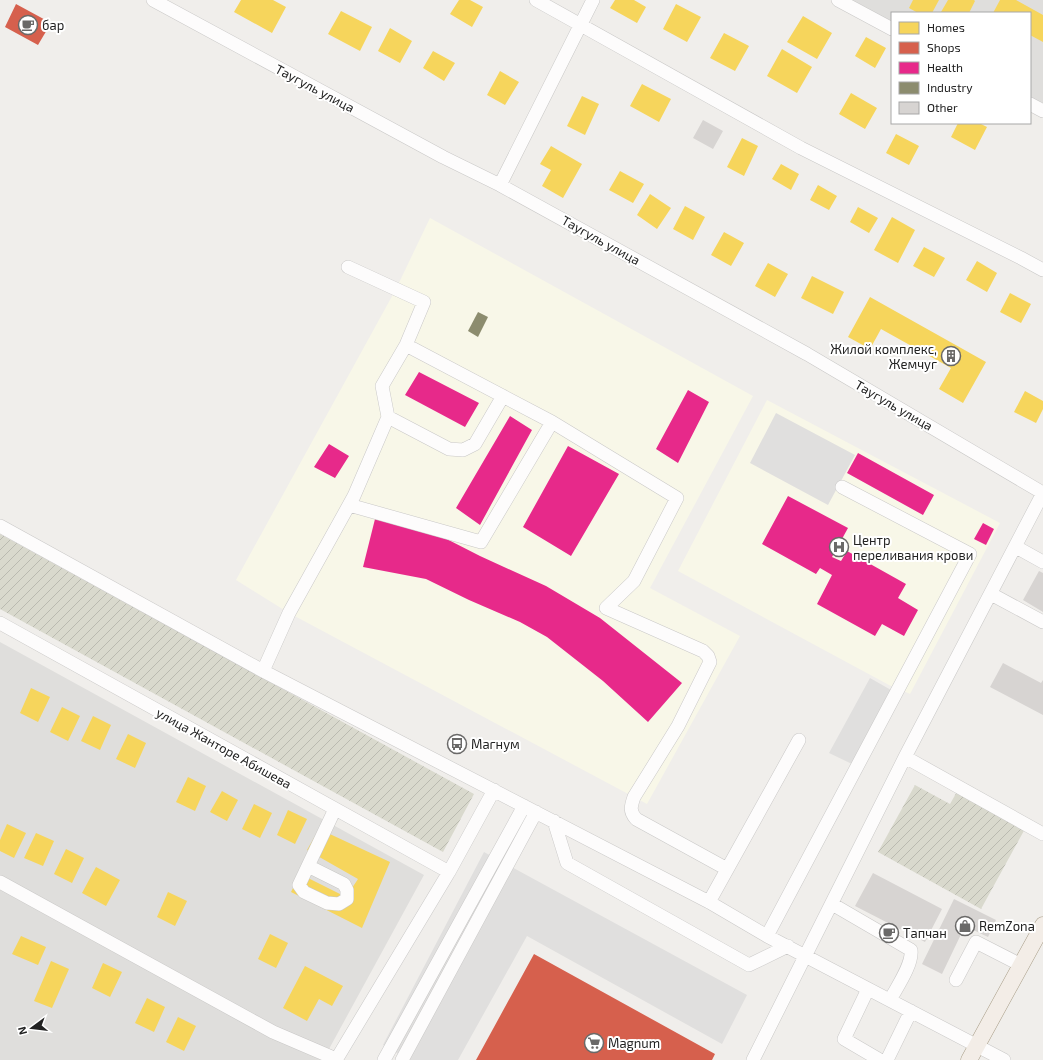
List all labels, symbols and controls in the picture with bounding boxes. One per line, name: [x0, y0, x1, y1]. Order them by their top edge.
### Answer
legend: [891, 12, 1031, 124]
cafe icon: бар: [17, 14, 39, 36]
place label: бар: [42, 17, 64, 33]
text: Homes: [927, 20, 965, 34]
text: Shops: [927, 40, 961, 54]
street label: Таугуль улица: [273, 60, 357, 116]
text: Health: [927, 60, 963, 74]
text: Industry: [927, 80, 973, 94]
text: Other: [927, 100, 958, 114]
street label: Таугуль улица: [559, 212, 643, 268]
place label: Жилой комплекс, Жемчуг: [830, 341, 937, 372]
building icon: Жилой комплекс, Жемчуг: [940, 345, 962, 367]
street label: Таугуль улица: [852, 376, 936, 434]
place label: Центр переливания крови: [853, 532, 973, 563]
hospital icon: Центр переливания крови: [828, 536, 850, 558]
street label: улица Жанторе Абишева: [154, 704, 294, 792]
bus stop icon: Магнум: [446, 733, 468, 755]
place label: Магнум: [471, 736, 520, 752]
shop icon: RemZona: [954, 915, 976, 937]
place label: RemZona: [979, 918, 1035, 934]
cafe icon: Тапчан: [878, 922, 900, 944]
place label: Тапчан: [903, 925, 947, 941]
north arrow: [12, 1008, 52, 1048]
text: N: [15, 1025, 29, 1036]
supermarket icon: Magnum: [583, 1032, 605, 1054]
place label: Magnum: [608, 1035, 660, 1051]

